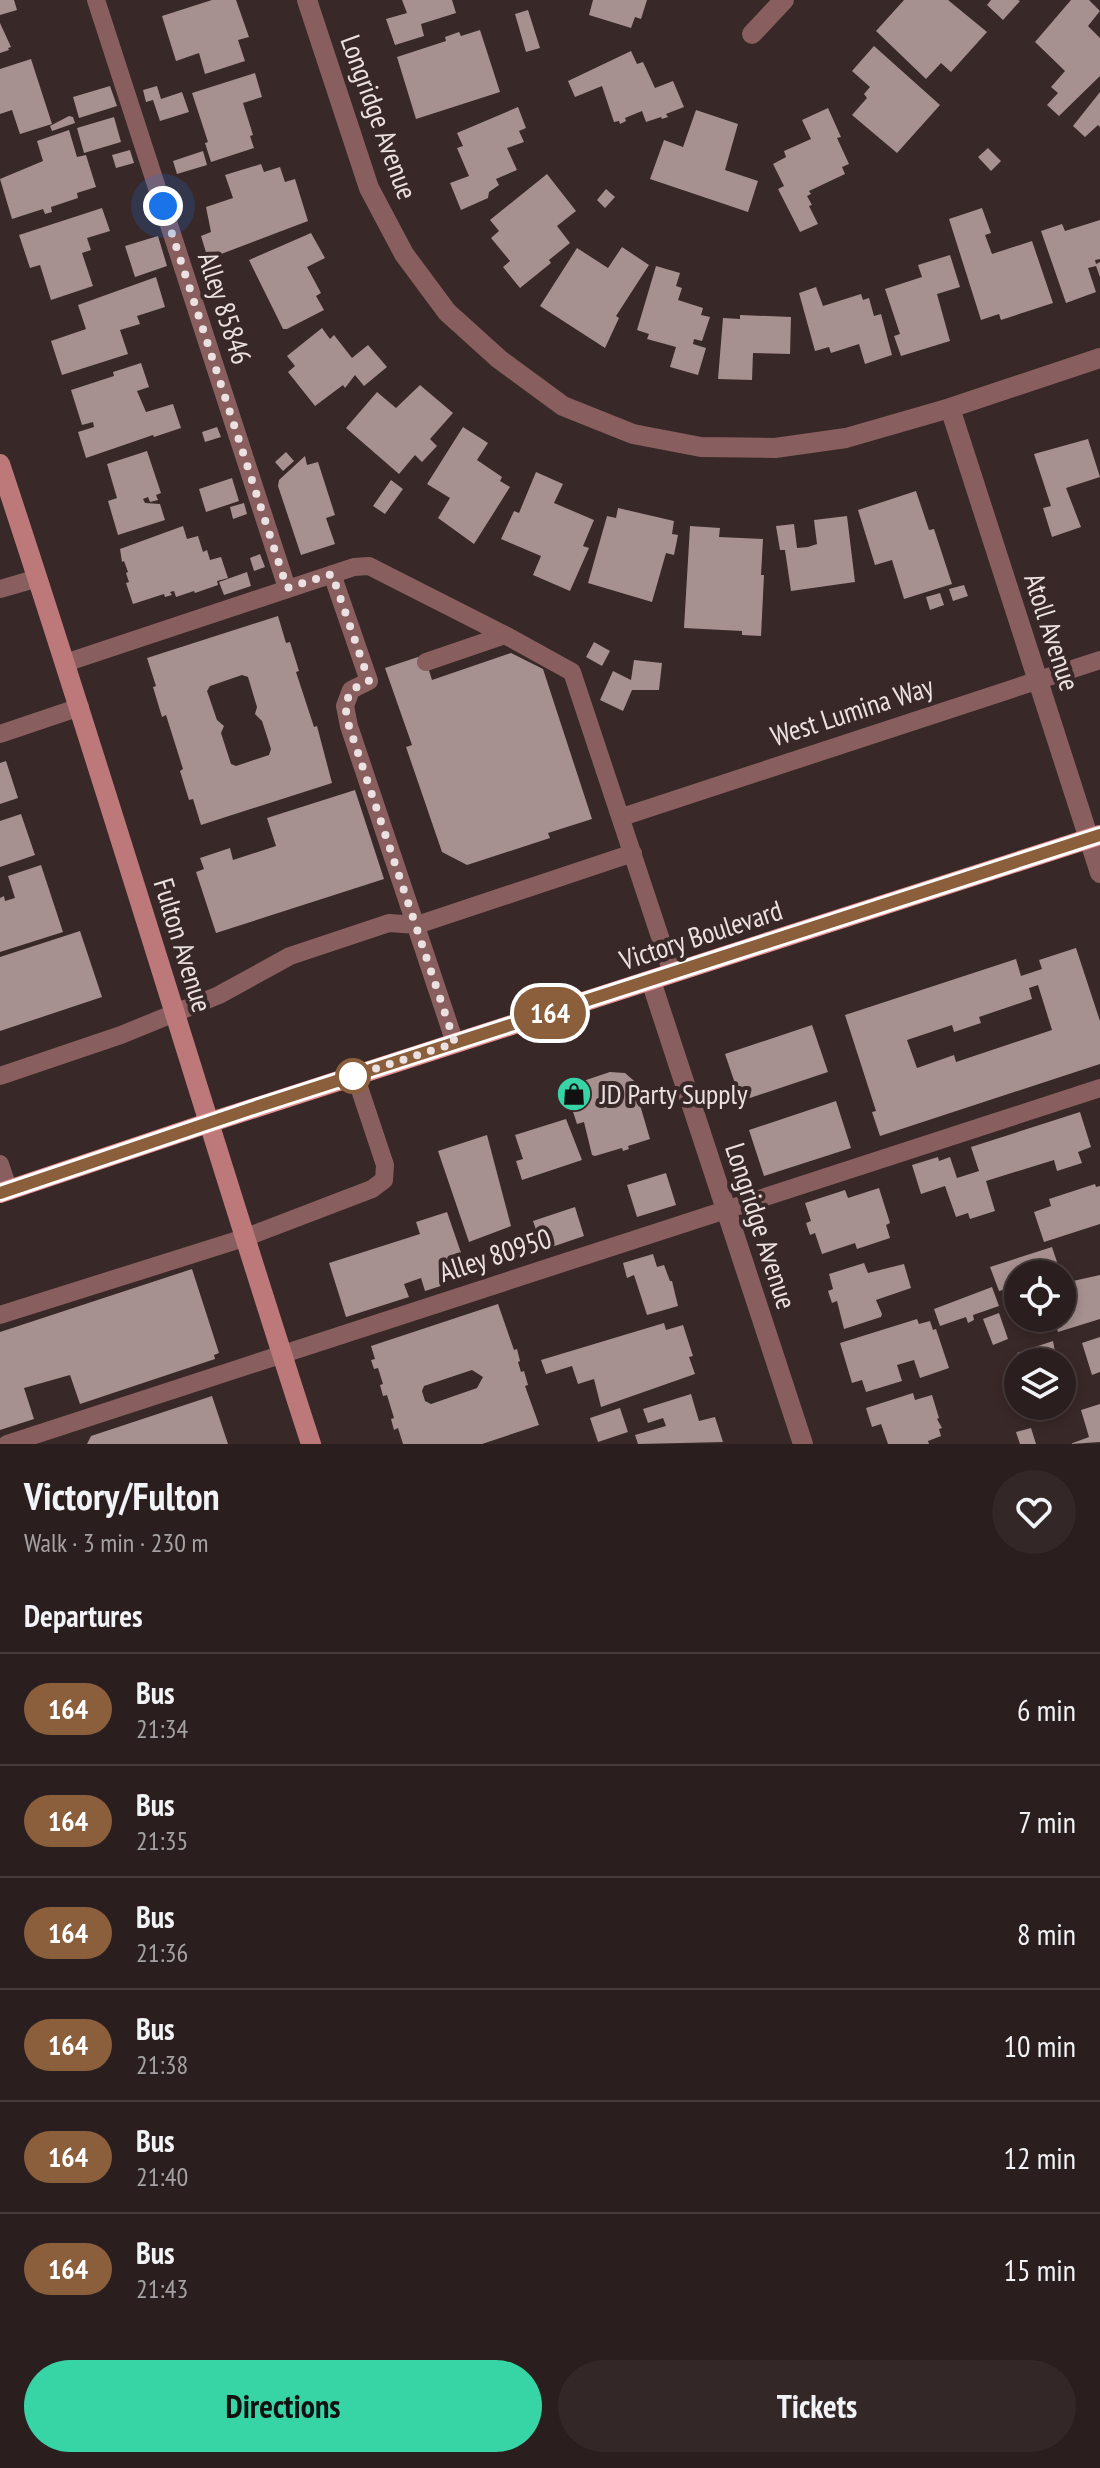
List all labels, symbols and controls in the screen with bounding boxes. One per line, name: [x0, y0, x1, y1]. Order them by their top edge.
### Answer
street label: Longridge Avenue: [333, 29, 426, 204]
your location: [143, 186, 183, 226]
street label: Alley 85846: [190, 247, 261, 369]
street label: Atoll Avenue: [1016, 568, 1089, 695]
street label: West Lumina Way: [766, 667, 938, 754]
street label: Fulton Avenue: [146, 873, 221, 1016]
street label: Victory Boulevard: [614, 891, 787, 979]
line badge: 164: [504, 987, 596, 1039]
text: 164: [530, 994, 570, 1031]
unlabelled marker: [336, 1059, 370, 1093]
shop icon: JD Party Supply: [555, 1075, 593, 1113]
place label: JD Party Supply: [599, 1075, 748, 1112]
street label: Longridge Avenue: [717, 1138, 806, 1314]
street label: Alley 80950: [434, 1219, 556, 1290]
map controls: [1004, 1260, 1076, 1420]
button: locate: [1004, 1260, 1076, 1332]
button: layers: [1004, 1348, 1076, 1420]
button: heart: [992, 1470, 1076, 1554]
text: Victory/Fulton: [24, 1471, 220, 1520]
text: Walk · 3 min · 230 m: [24, 1526, 208, 1559]
text: Departures: [24, 1596, 142, 1635]
text: Bus: [136, 1673, 175, 1712]
text: 164: [48, 1690, 88, 1727]
text: 6 min: [1017, 1690, 1076, 1729]
text: 21:34: [136, 1712, 188, 1745]
text: Bus: [136, 1785, 175, 1824]
text: 164: [48, 1802, 88, 1839]
text: 7 min: [1018, 1802, 1076, 1841]
text: 21:35: [136, 1824, 188, 1857]
text: Bus: [136, 1897, 175, 1936]
text: 164: [48, 1914, 88, 1951]
text: 8 min: [1017, 1914, 1076, 1953]
text: 21:36: [136, 1936, 188, 1969]
text: Bus: [136, 2009, 175, 2048]
text: 164: [48, 2026, 88, 2063]
text: 10 min: [1003, 2026, 1076, 2065]
text: 21:38: [136, 2048, 188, 2081]
text: Bus: [136, 2121, 175, 2160]
text: 164: [48, 2138, 88, 2175]
text: 12 min: [1003, 2138, 1076, 2177]
text: 21:40: [136, 2160, 188, 2193]
text: Bus: [136, 2233, 175, 2272]
text: 164: [48, 2250, 88, 2287]
text: 15 min: [1003, 2250, 1076, 2289]
text: 21:43: [136, 2272, 188, 2305]
button: Directions: [24, 2360, 542, 2452]
button: Tickets: [558, 2360, 1076, 2452]

